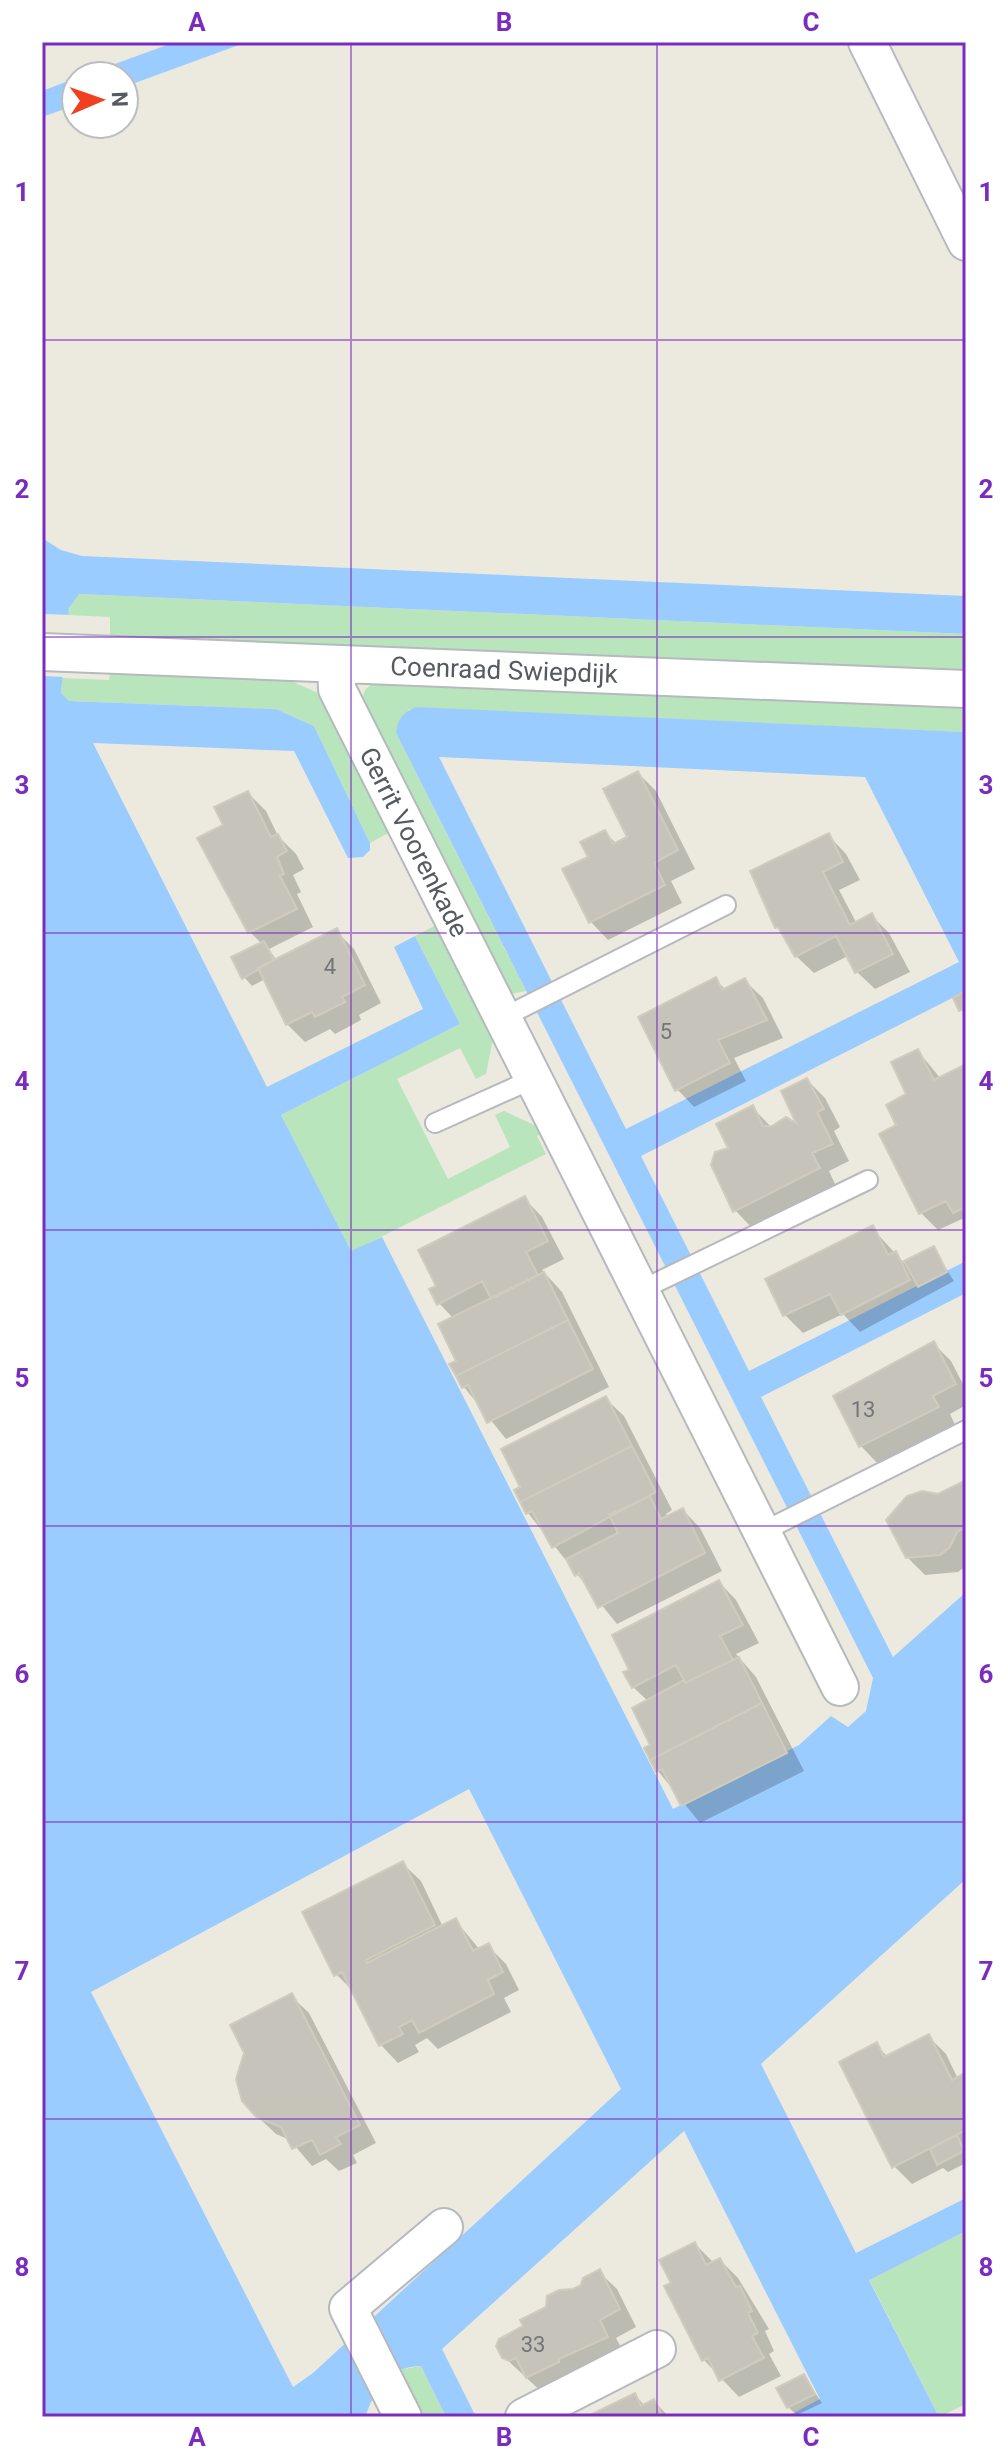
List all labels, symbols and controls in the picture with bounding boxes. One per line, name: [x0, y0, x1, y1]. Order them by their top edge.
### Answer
text: A: [188, 7, 206, 37]
text: B: [496, 7, 512, 37]
text: C: [802, 7, 820, 37]
north arrow: [60, 60, 140, 140]
text: N: [107, 91, 132, 108]
text: 1: [15, 177, 29, 207]
text: 1: [979, 177, 993, 207]
text: 2: [15, 474, 29, 504]
text: 2: [979, 474, 993, 504]
street label: Coenraad Swiepdijk: [390, 651, 619, 689]
street label: Gerrit Voorenkade: [353, 742, 475, 942]
text: 3: [15, 770, 29, 800]
text: 3: [979, 770, 993, 800]
house number: 4: [324, 954, 336, 979]
house number: 5: [660, 1019, 672, 1044]
text: 4: [15, 1066, 30, 1096]
text: 4: [979, 1066, 994, 1096]
text: 5: [15, 1363, 29, 1393]
text: 5: [979, 1363, 993, 1393]
house number: 13: [851, 1397, 875, 1422]
text: 6: [15, 1659, 30, 1689]
text: 6: [979, 1659, 994, 1689]
text: 7: [15, 1956, 29, 1986]
text: 7: [979, 1956, 993, 1986]
text: 8: [15, 2252, 29, 2282]
text: 8: [979, 2252, 993, 2282]
house number: 33: [521, 2332, 545, 2357]
text: A: [188, 2422, 206, 2452]
text: B: [496, 2422, 512, 2452]
text: C: [802, 2422, 820, 2452]

